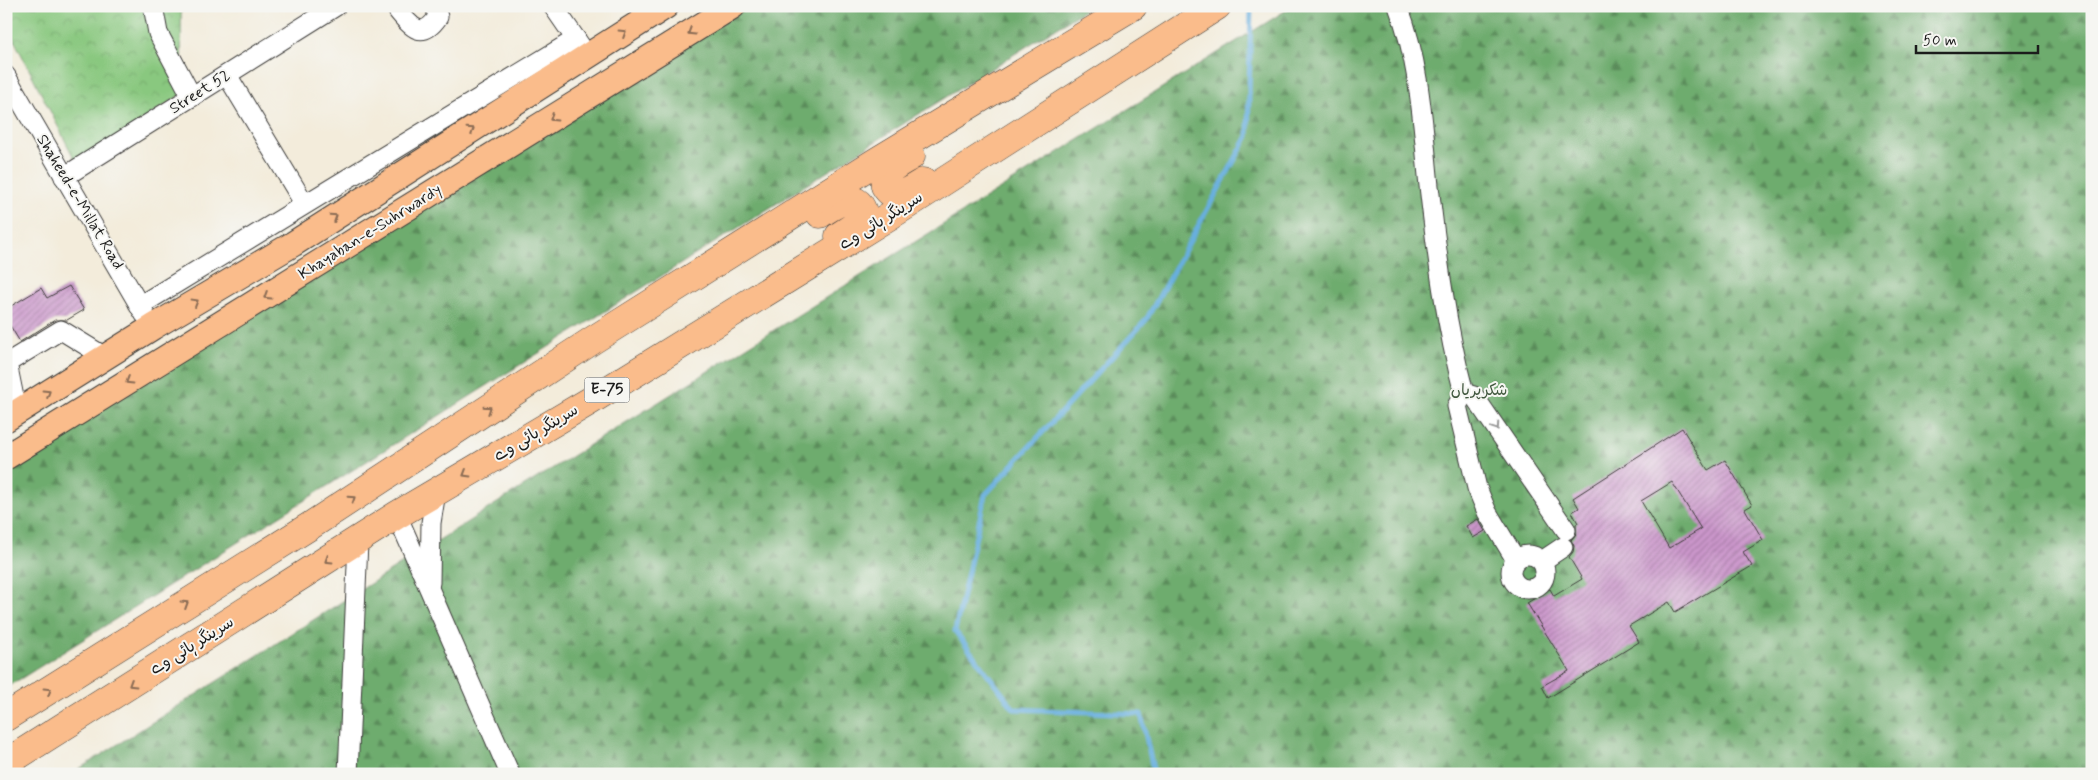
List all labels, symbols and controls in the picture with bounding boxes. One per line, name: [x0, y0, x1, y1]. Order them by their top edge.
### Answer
scale bar: [1916, 22, 2038, 54]
one-way arrow: [688, 26, 697, 35]
one-way arrow: [617, 30, 626, 39]
text: 50 m: [1923, 31, 1957, 51]
street label: Street 52: [166, 65, 234, 119]
one-way arrow: [550, 112, 559, 121]
one-way arrow: [466, 126, 475, 136]
street label: Shaheed-e-Millat Road: [31, 130, 129, 274]
street label: Khayaban-e-Suhrwardy: [294, 179, 446, 285]
street label: سرینگر ہائی وے: [835, 187, 927, 256]
one-way arrow: [329, 214, 338, 224]
one-way arrow: [264, 289, 273, 299]
one-way arrow: [189, 299, 198, 309]
one-way arrow: [125, 375, 134, 385]
road number: E-75: [584, 378, 630, 402]
park label: شکرپریاں: [1451, 380, 1507, 401]
one-way arrow: [42, 389, 51, 399]
street label: سرینگر ہائی وے: [490, 399, 583, 467]
one-way arrow: [483, 406, 492, 416]
one-way arrow: [1490, 421, 1499, 431]
one-way arrow: [463, 468, 472, 478]
one-way arrow: [347, 496, 356, 505]
one-way arrow: [325, 554, 334, 563]
one-way arrow: [180, 601, 189, 611]
street label: سرینگر ہائی وے: [146, 612, 238, 681]
one-way arrow: [128, 678, 137, 687]
one-way arrow: [42, 687, 51, 697]

